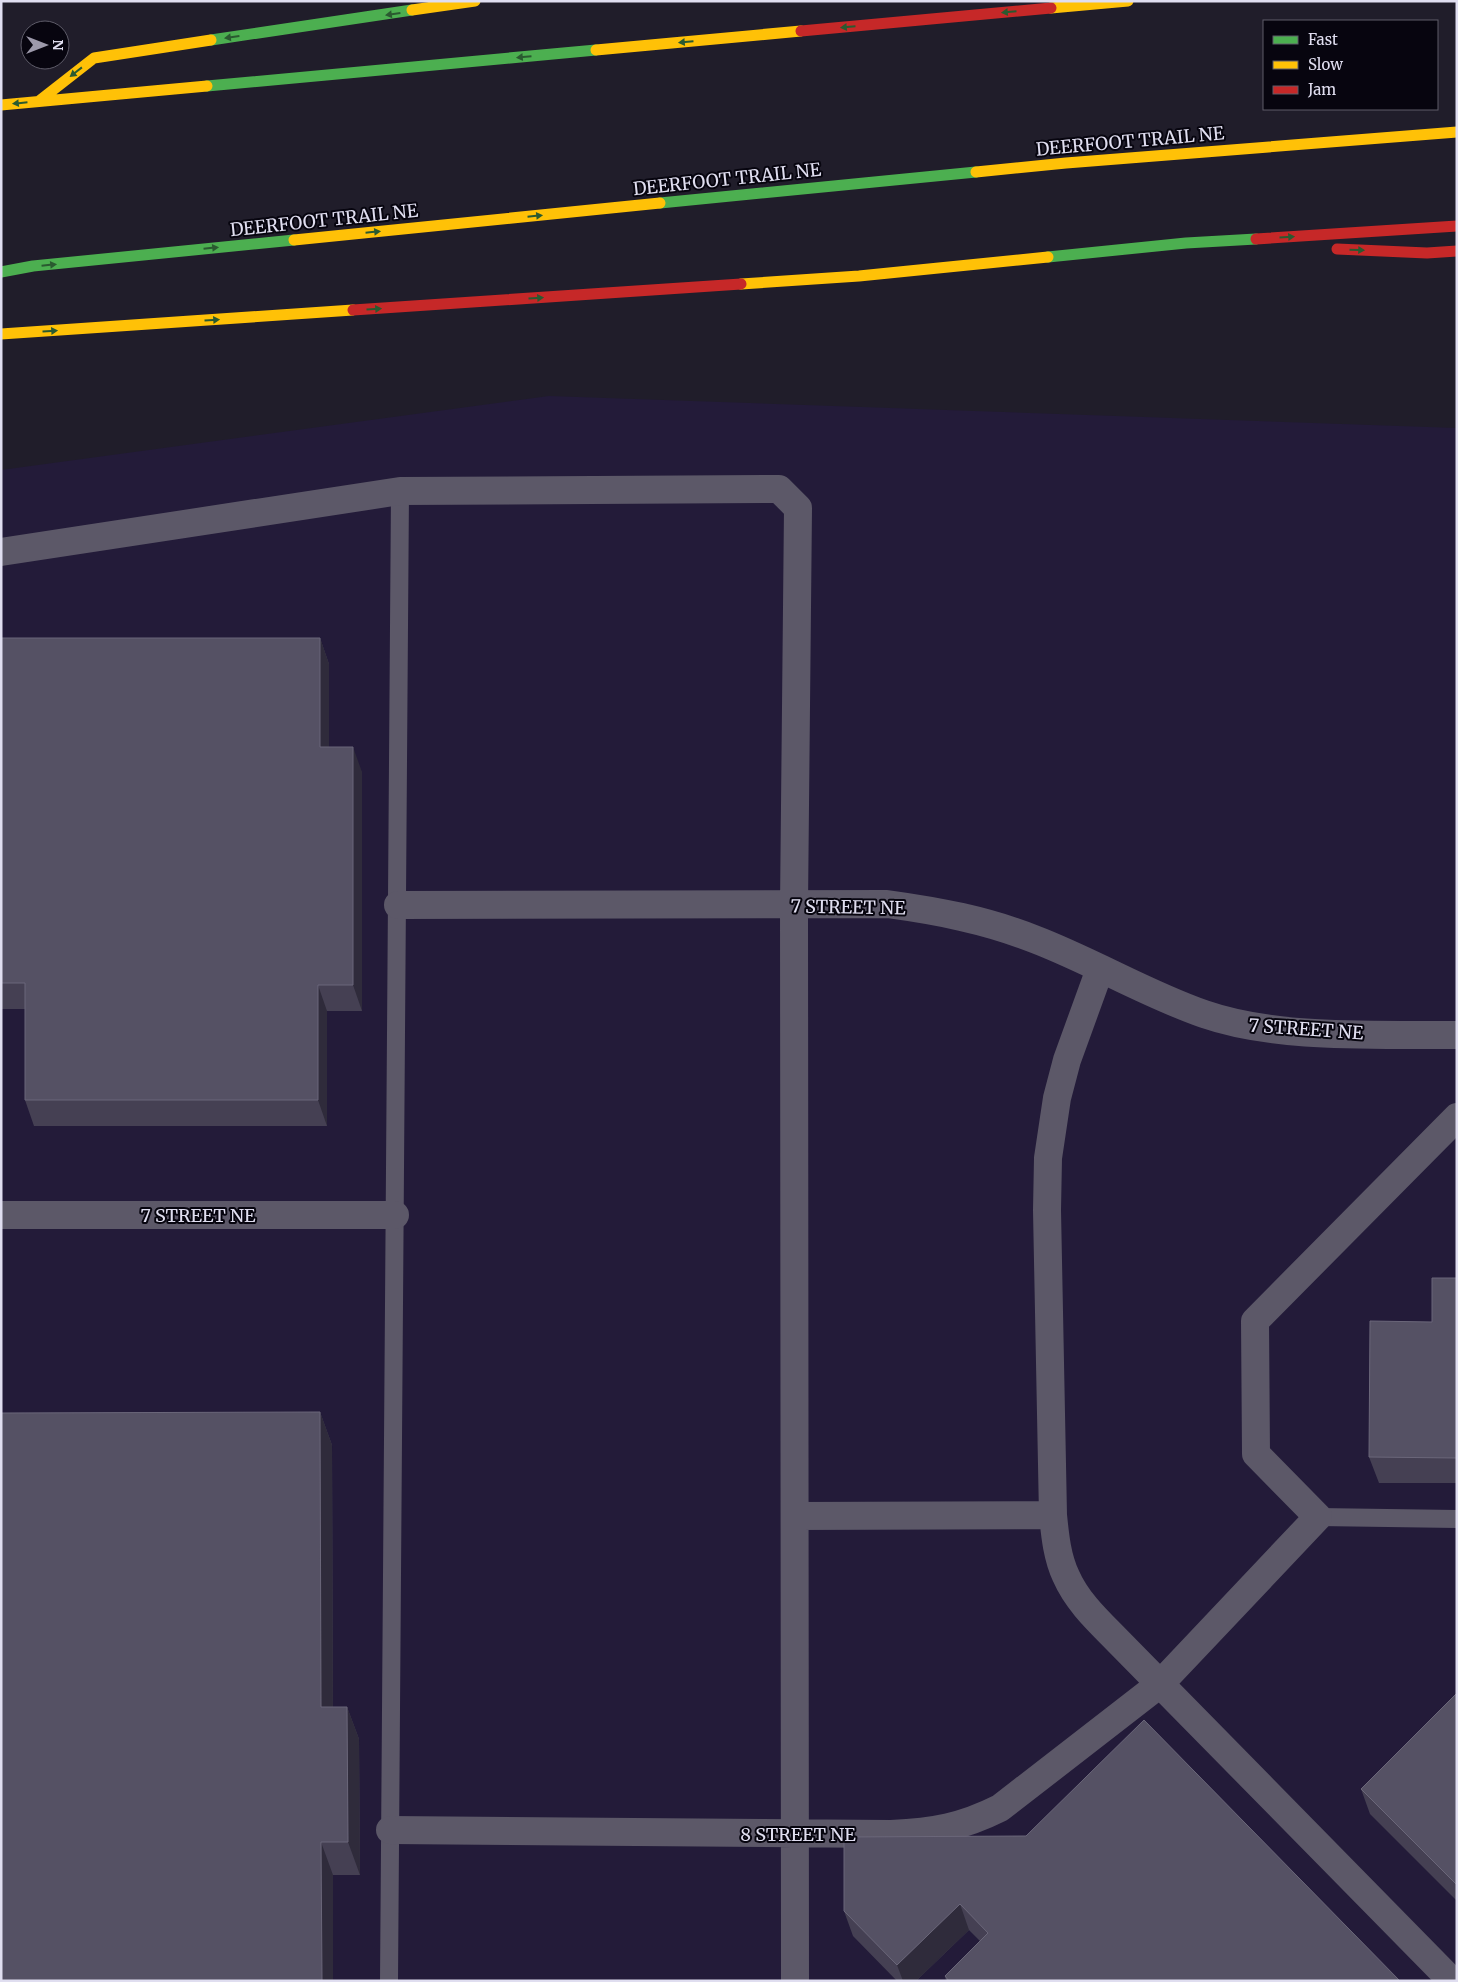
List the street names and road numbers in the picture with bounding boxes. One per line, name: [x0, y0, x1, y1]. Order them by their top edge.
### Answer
street label: DEERFOOT TRAIL NE: [1035, 121, 1226, 161]
street label: DEERFOOT TRAIL NE: [632, 158, 823, 200]
street label: DEERFOOT TRAIL NE: [229, 199, 420, 241]
street label: 7 STREET NE: [790, 894, 906, 920]
street label: 7 STREET NE: [1248, 1014, 1365, 1045]
street label: 7 STREET NE: [140, 1204, 256, 1227]
street label: 8 STREET NE: [740, 1823, 856, 1846]

